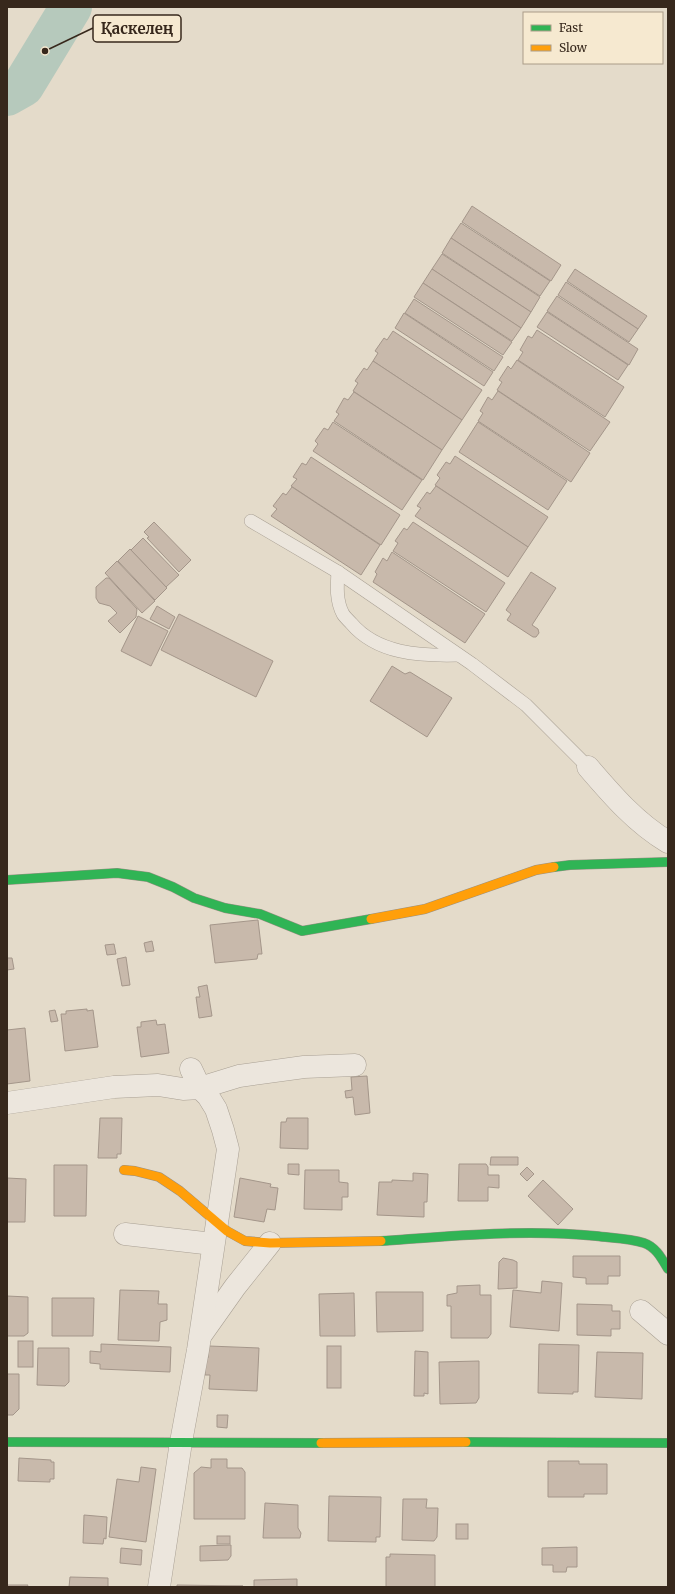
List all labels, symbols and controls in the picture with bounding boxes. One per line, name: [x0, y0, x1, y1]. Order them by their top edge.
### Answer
legend: [523, 12, 663, 64]
callout: Қаскелең: [93, 15, 181, 42]
text: Қаскелең: [101, 19, 174, 38]
text: Fast: [559, 20, 583, 35]
text: Slow: [559, 40, 588, 55]

